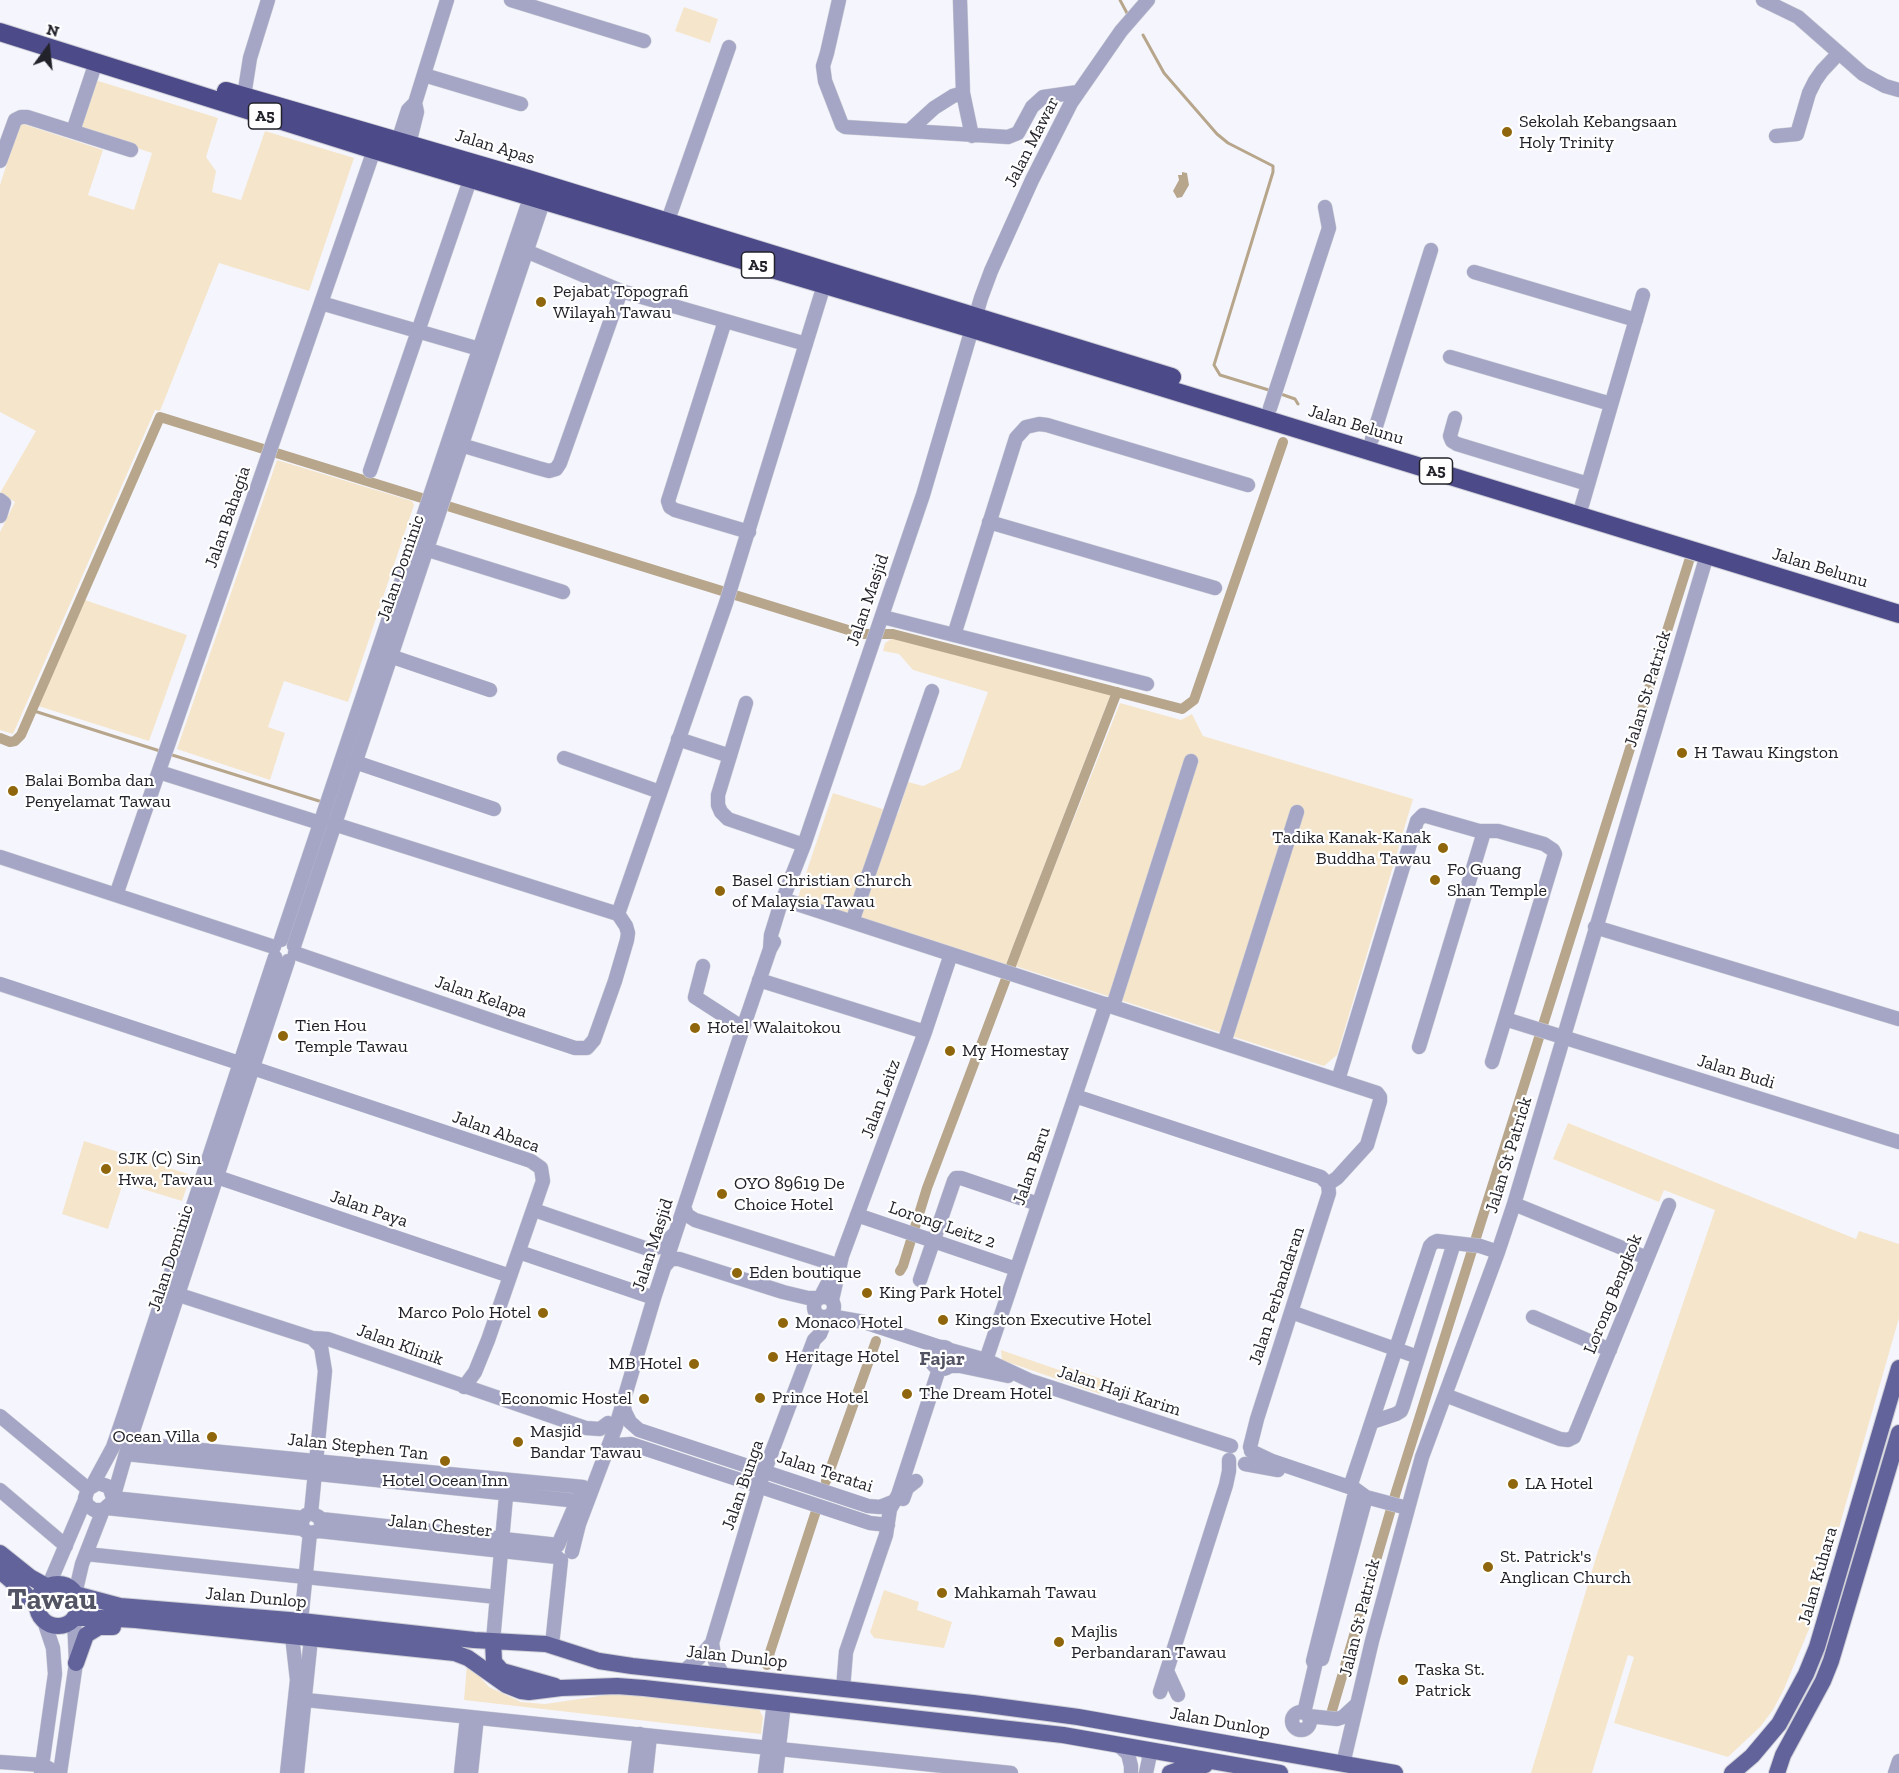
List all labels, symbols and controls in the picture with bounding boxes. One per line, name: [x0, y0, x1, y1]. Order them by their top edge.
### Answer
north arrow: [18, 18, 78, 78]
text: N: [44, 19, 61, 41]
street label: Jalan Mawar: [1000, 93, 1064, 191]
road number: A5: [248, 103, 282, 129]
place label: Sekolah Kebangsaan Holy Trinity: [1519, 111, 1677, 154]
street label: Jalan Apas: [452, 125, 538, 169]
marker: Sekolah Kebangsaan Holy Trinity: [1500, 125, 1514, 139]
road number: A5: [742, 252, 774, 278]
place label: Pejabat Topografi Wilayah Tawau: [553, 281, 688, 324]
marker: Pejabat Topografi Wilayah Tawau: [534, 295, 548, 309]
street label: Jalan Belunu: [1306, 400, 1406, 450]
road number: A5: [1420, 458, 1452, 484]
street label: Jalan Bahagia: [200, 463, 256, 571]
street label: Jalan Dominic: [373, 512, 429, 624]
street label: Jalan Belunu: [1770, 543, 1870, 593]
street label: Jalan Masjid: [842, 551, 894, 649]
street label: Jalan St Patrick: [1620, 628, 1676, 750]
place label: H Tawau Kingston: [1694, 742, 1838, 764]
marker: H Tawau Kingston: [1675, 746, 1689, 760]
place label: Balai Bomba dan Penyelamat Tawau: [25, 770, 171, 812]
marker: Balai Bomba dan Penyelamat Tawau: [6, 784, 20, 798]
place label: Tadika Kanak-Kanak Buddha Tawau: [1272, 827, 1431, 870]
marker: Tadika Kanak-Kanak Buddha Tawau: [1436, 841, 1450, 855]
place label: Fo Guang Shan Temple: [1447, 859, 1547, 902]
place label: Basel Christian Church of Malaysia Tawau: [732, 870, 912, 912]
marker: Fo Guang Shan Temple: [1428, 873, 1442, 887]
marker: Basel Christian Church of Malaysia Tawau: [713, 884, 727, 898]
street label: Jalan Kelapa: [432, 971, 530, 1023]
place label: Tien Hou Temple Tawau: [295, 1015, 408, 1058]
place label: Hotel Walaitokou: [707, 1017, 841, 1039]
marker: Hotel Walaitokou: [688, 1021, 702, 1035]
marker: Tien Hou Temple Tawau: [276, 1029, 290, 1043]
place label: My Homestay: [962, 1040, 1069, 1062]
marker: My Homestay: [943, 1044, 957, 1058]
street label: Jalan Budi: [1694, 1050, 1778, 1094]
street label: Jalan Leitz: [857, 1056, 905, 1142]
street label: Jalan St Patrick: [1481, 1094, 1537, 1216]
street label: Jalan Abaca: [449, 1106, 543, 1158]
street label: Jalan Baru: [1009, 1124, 1055, 1208]
place label: SJK (C) Sin Hwa, Tawau: [118, 1148, 213, 1190]
marker: SJK (C) Sin Hwa, Tawau: [99, 1162, 113, 1176]
place label: OYO 89619 De Choice Hotel: [734, 1173, 845, 1216]
street label: Jalan Paya: [327, 1186, 411, 1232]
marker: OYO 89619 De Choice Hotel: [715, 1187, 729, 1201]
street label: Jalan Masjid: [628, 1196, 678, 1294]
street label: Lorong Leitz 2: [886, 1197, 998, 1253]
street label: Jalan Dominic: [144, 1202, 198, 1314]
street label: Jalan Perbandaran: [1244, 1224, 1310, 1368]
street label: Lorong Bengkok: [1579, 1231, 1647, 1357]
place label: Eden boutique: [749, 1262, 861, 1284]
marker: Eden boutique: [730, 1266, 744, 1280]
place label: King Park Hotel: [879, 1282, 1002, 1304]
marker: King Park Hotel: [860, 1286, 874, 1300]
place label: Marco Polo Hotel: [398, 1302, 531, 1324]
marker: Marco Polo Hotel: [536, 1306, 550, 1320]
place label: Kingston Executive Hotel: [955, 1309, 1152, 1331]
place label: Monaco Hotel: [795, 1312, 903, 1334]
marker: Kingston Executive Hotel: [936, 1313, 950, 1327]
marker: Monaco Hotel: [776, 1316, 790, 1330]
street label: Jalan Klinik: [354, 1319, 446, 1371]
place label: Heritage Hotel: [785, 1346, 899, 1368]
district label: Fajar: [919, 1347, 965, 1371]
marker: Heritage Hotel: [766, 1350, 780, 1364]
place label: MB Hotel: [609, 1353, 682, 1375]
marker: MB Hotel: [687, 1357, 701, 1371]
street label: Jalan Haji Karim: [1055, 1361, 1183, 1421]
place label: The Dream Hotel: [919, 1383, 1052, 1405]
place label: Prince Hotel: [772, 1387, 868, 1409]
marker: The Dream Hotel: [900, 1387, 914, 1401]
place label: Economic Hostel: [501, 1388, 632, 1410]
marker: Prince Hotel: [753, 1391, 767, 1405]
marker: Economic Hostel: [637, 1392, 651, 1406]
place label: Masjid Bandar Tawau: [530, 1421, 642, 1464]
place label: Ocean Villa: [112, 1426, 200, 1448]
street label: Jalan Stephen Tan: [287, 1429, 429, 1465]
marker: Ocean Villa: [205, 1430, 219, 1444]
marker: Masjid Bandar Tawau: [511, 1435, 525, 1449]
street label: Jalan Bunga: [717, 1437, 769, 1533]
street label: Jalan Teratai: [774, 1446, 876, 1498]
marker: Hotel Ocean Inn: [438, 1454, 452, 1468]
place label: Hotel Ocean Inn: [382, 1470, 508, 1492]
place label: LA Hotel: [1525, 1473, 1593, 1495]
marker: LA Hotel: [1506, 1477, 1520, 1491]
street label: Jalan Chester: [387, 1510, 493, 1542]
street label: Jalan Kuhara: [1794, 1525, 1842, 1627]
place label: St. Patrick's Anglican Church: [1500, 1546, 1631, 1588]
street label: Jalan St Patrick: [1335, 1557, 1385, 1679]
marker: St. Patrick's Anglican Church: [1481, 1560, 1495, 1574]
district label: Tawau: [7, 1582, 97, 1618]
place label: Mahkamah Tawau: [954, 1582, 1096, 1604]
street label: Jalan Dunlop: [205, 1583, 307, 1613]
marker: Mahkamah Tawau: [935, 1586, 949, 1600]
place label: Majlis Perbandaran Tawau: [1071, 1621, 1226, 1664]
marker: Majlis Perbandaran Tawau: [1052, 1635, 1066, 1649]
street label: Jalan Dunlop: [685, 1641, 789, 1673]
place label: Taska St. Patrick: [1415, 1659, 1484, 1702]
marker: Taska St. Patrick: [1396, 1673, 1410, 1687]
street label: Jalan Dunlop: [1168, 1703, 1272, 1741]

